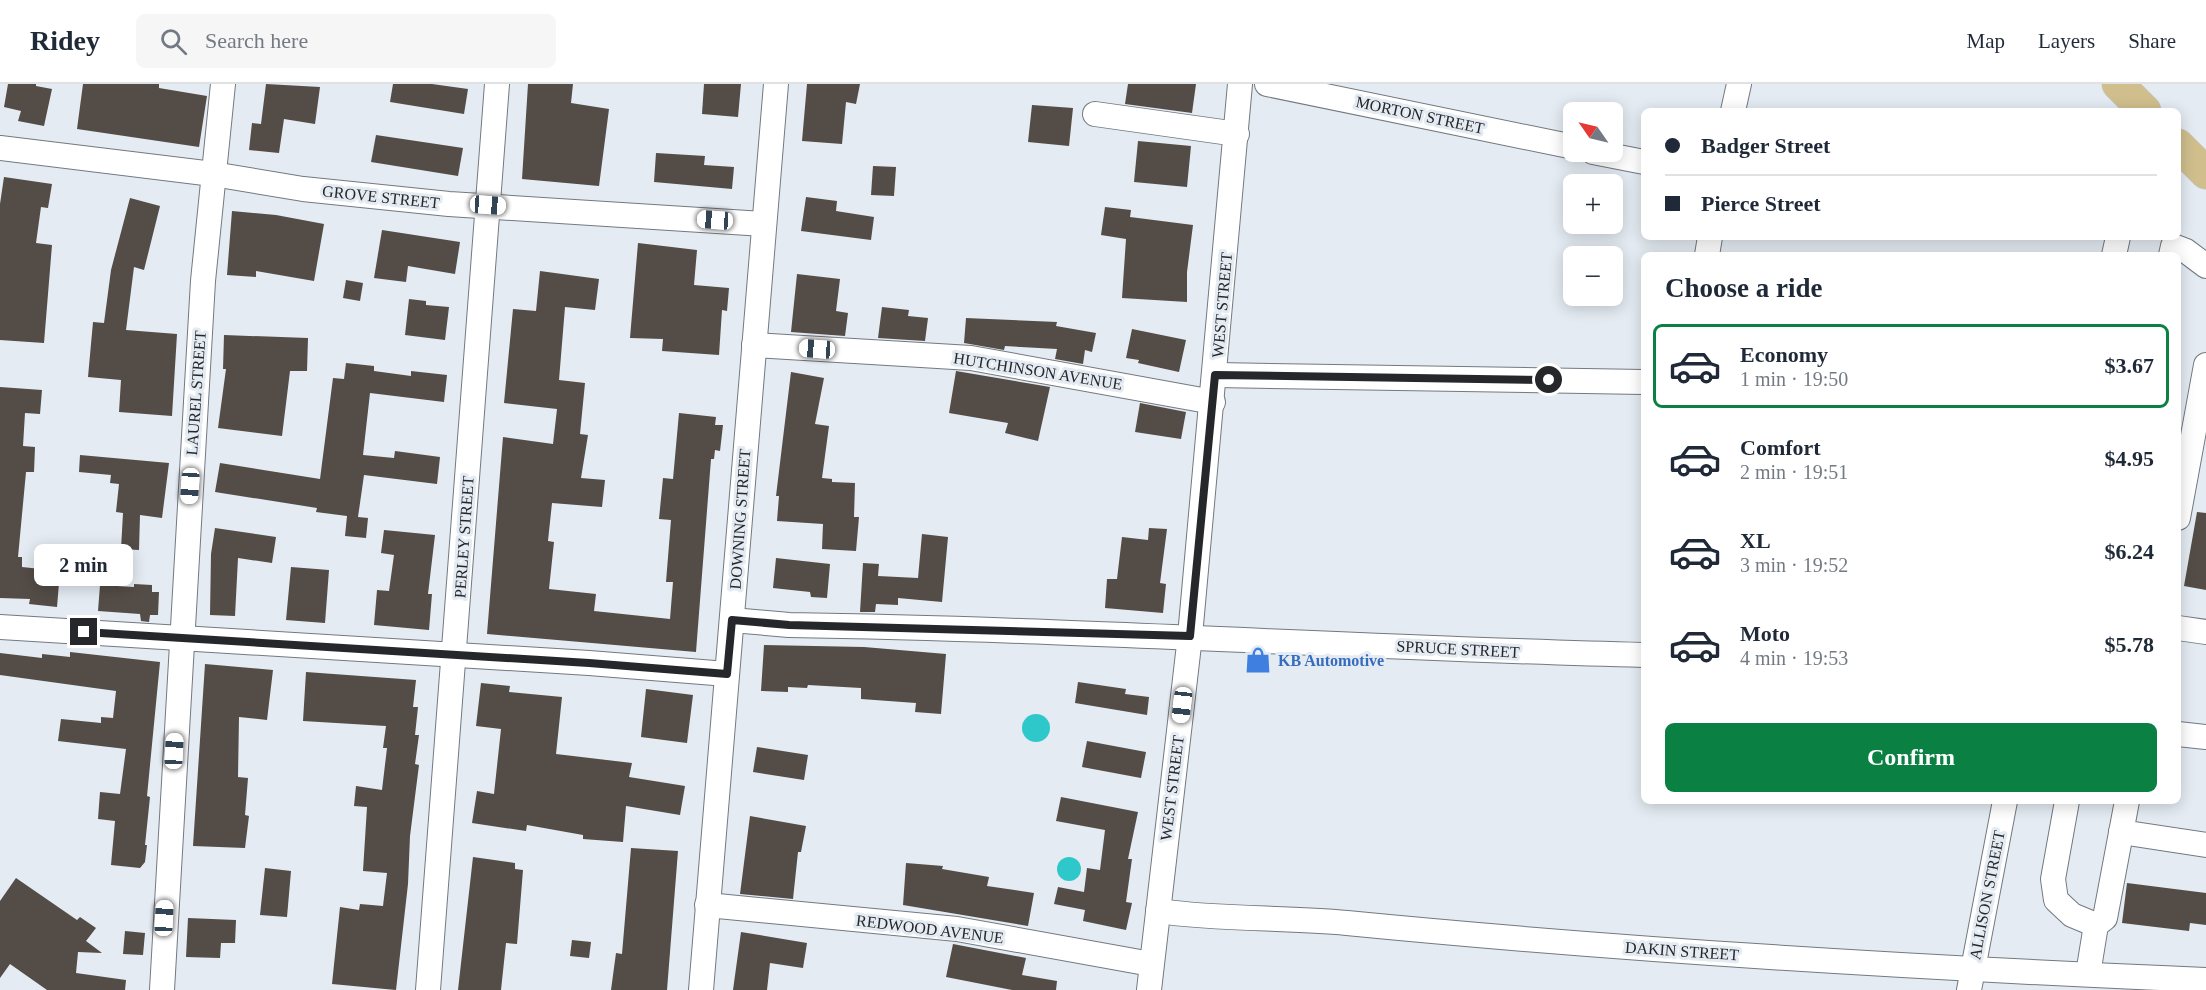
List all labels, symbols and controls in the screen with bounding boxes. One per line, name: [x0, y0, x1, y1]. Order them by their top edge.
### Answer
search box: [136, 14, 556, 68]
text: Ridey: [30, 25, 100, 56]
icon: search: [157, 25, 190, 58]
text: Search here: [205, 28, 308, 53]
text: Map: [1967, 29, 2005, 53]
text: Layers: [2038, 29, 2095, 53]
text: Share: [2128, 29, 2176, 53]
street label: MORTON STREET: [1354, 93, 1486, 137]
north arrow: [1563, 102, 1623, 162]
map controls: [1563, 102, 1623, 306]
text: Badger Street: [1701, 133, 1830, 158]
button: +: [1563, 174, 1623, 234]
street label: GROVE STREET: [322, 182, 441, 212]
text: Pierce Street: [1701, 191, 1821, 216]
car: [469, 195, 507, 215]
car: [696, 210, 734, 230]
button: −: [1563, 246, 1623, 306]
street label: WEST STREET: [1209, 251, 1235, 359]
text: Choose a ride: [1665, 273, 1823, 303]
street label: LAUREL STREET: [183, 330, 209, 456]
car: [798, 339, 836, 359]
icon: car: [1668, 339, 1722, 393]
text: Economy: [1740, 342, 1828, 367]
street label: HUTCHINSON AVENUE: [952, 349, 1124, 393]
text: $3.67: [2105, 353, 2154, 378]
route start: [1535, 366, 1562, 393]
text: 1 min · 19:50: [1740, 368, 1848, 390]
icon: car: [1668, 432, 1722, 486]
text: Comfort: [1740, 435, 1821, 460]
text: $4.95: [2105, 446, 2154, 471]
street label: DOWNING STREET: [727, 448, 753, 590]
text: 2 min · 19:51: [1740, 461, 1848, 483]
car: [180, 467, 200, 505]
street label: PERLEY STREET: [451, 475, 477, 599]
icon: car: [1668, 525, 1722, 579]
text: XL: [1740, 528, 1771, 553]
text: $6.24: [2105, 539, 2154, 564]
callout: 2 min: [34, 545, 134, 587]
text: 2 min: [59, 554, 108, 576]
text: 3 min · 19:52: [1740, 554, 1848, 576]
route end: [70, 618, 97, 645]
icon: car: [1668, 618, 1722, 672]
text: Moto: [1740, 621, 1790, 646]
text: $5.78: [2105, 632, 2154, 657]
street label: SPRUCE STREET: [1396, 637, 1520, 661]
shop icon: KB Automotive: [1243, 645, 1273, 675]
text: 4 min · 19:53: [1740, 647, 1848, 669]
place label: KB Automotive: [1278, 652, 1384, 669]
car: [1171, 686, 1193, 724]
button: Confirm: [1665, 723, 2157, 792]
car: [164, 733, 184, 769]
street label: WEST STREET: [1157, 734, 1187, 842]
street label: ALLISON STREET: [1966, 829, 2008, 961]
car: [154, 900, 174, 936]
street label: REDWOOD AVENUE: [855, 912, 1005, 946]
street label: DAKIN STREET: [1624, 939, 1740, 963]

